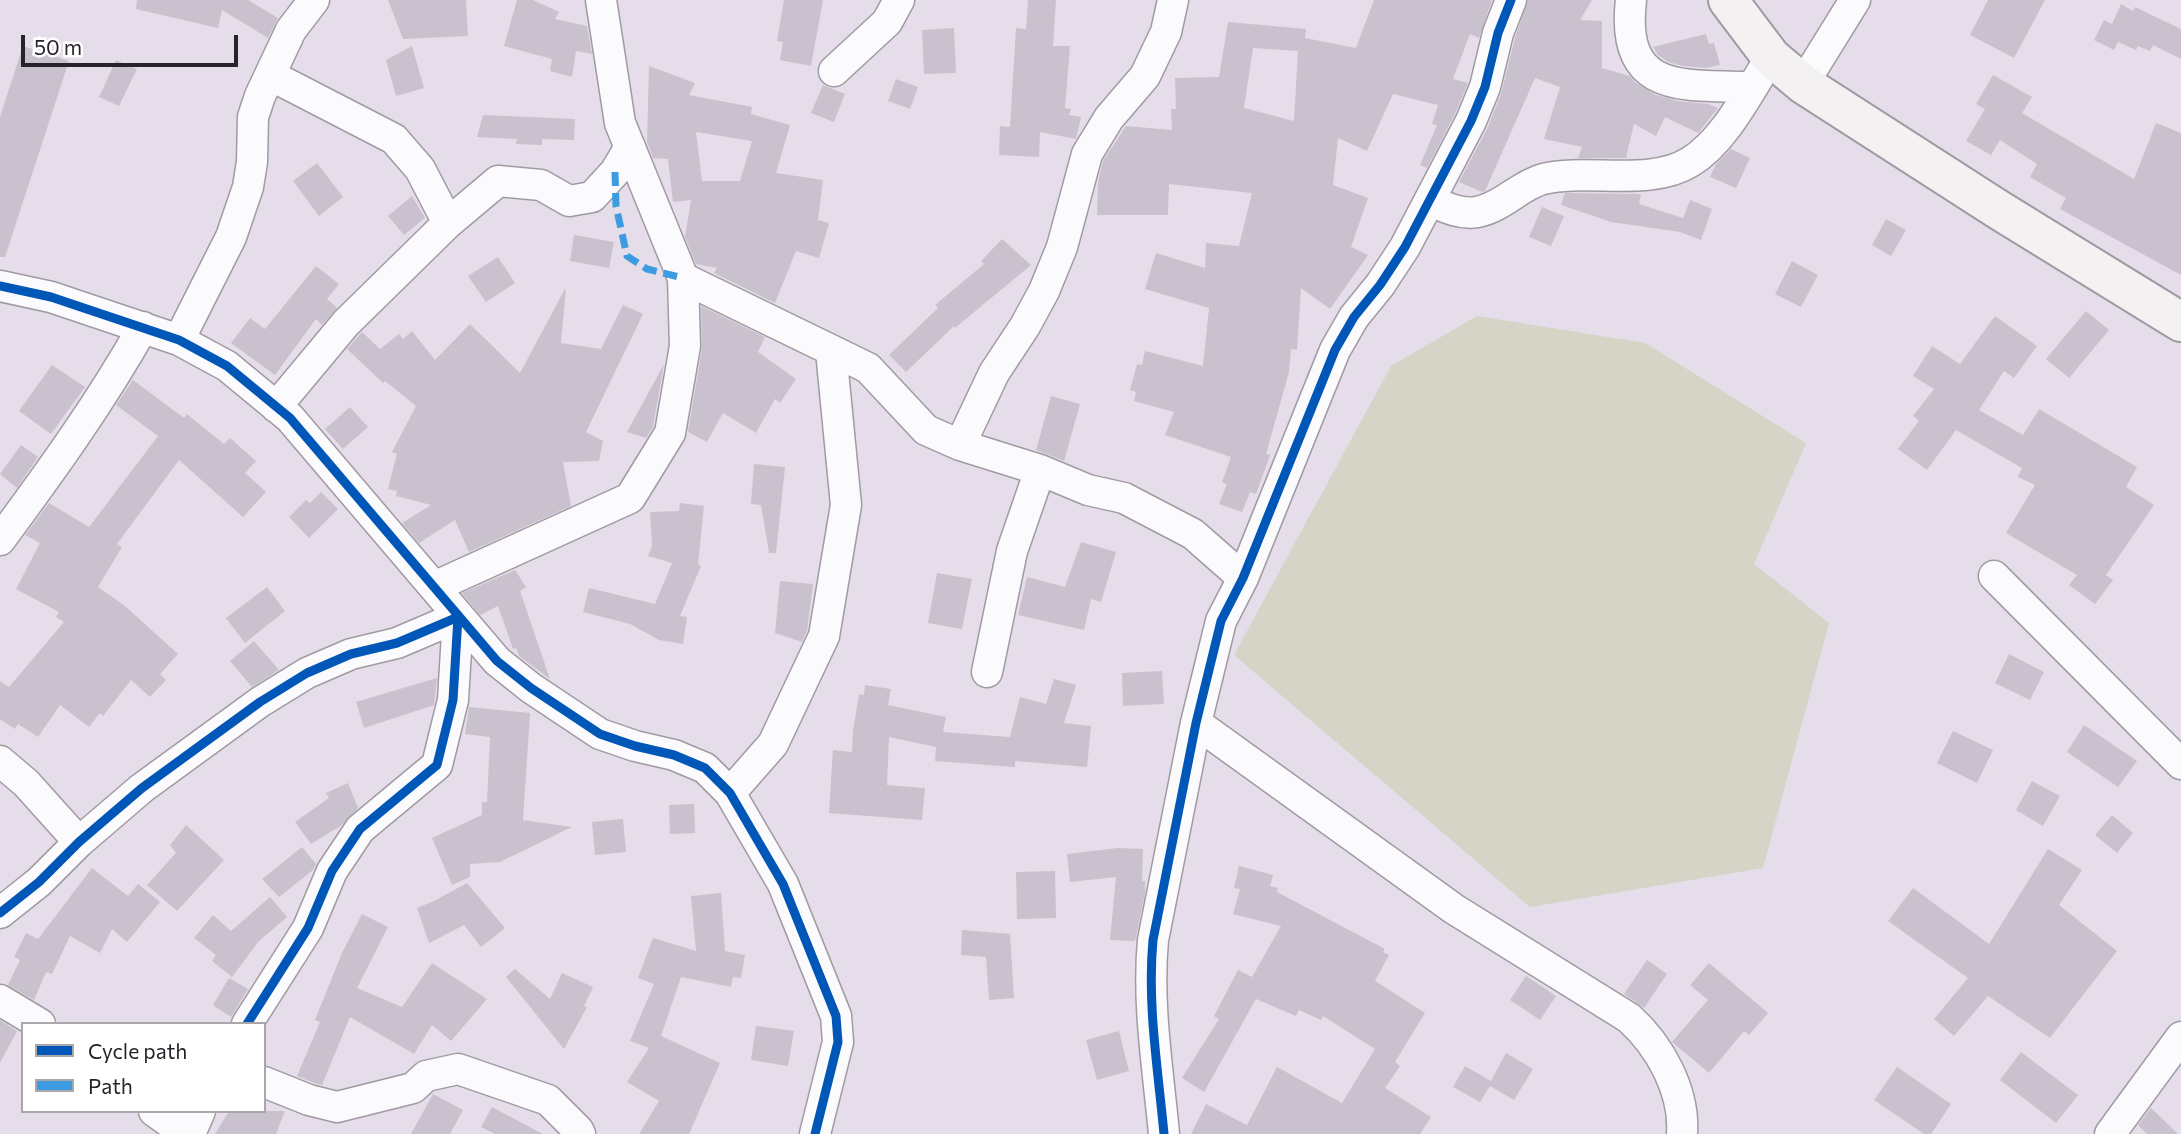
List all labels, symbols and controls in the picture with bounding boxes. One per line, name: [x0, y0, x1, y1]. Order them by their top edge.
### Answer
scale bar: [24, 21, 242, 65]
text: 50 m: [34, 34, 82, 59]
legend: [21, 1022, 266, 1113]
text: Cycle path: [88, 1038, 187, 1063]
text: Path: [88, 1073, 133, 1098]

